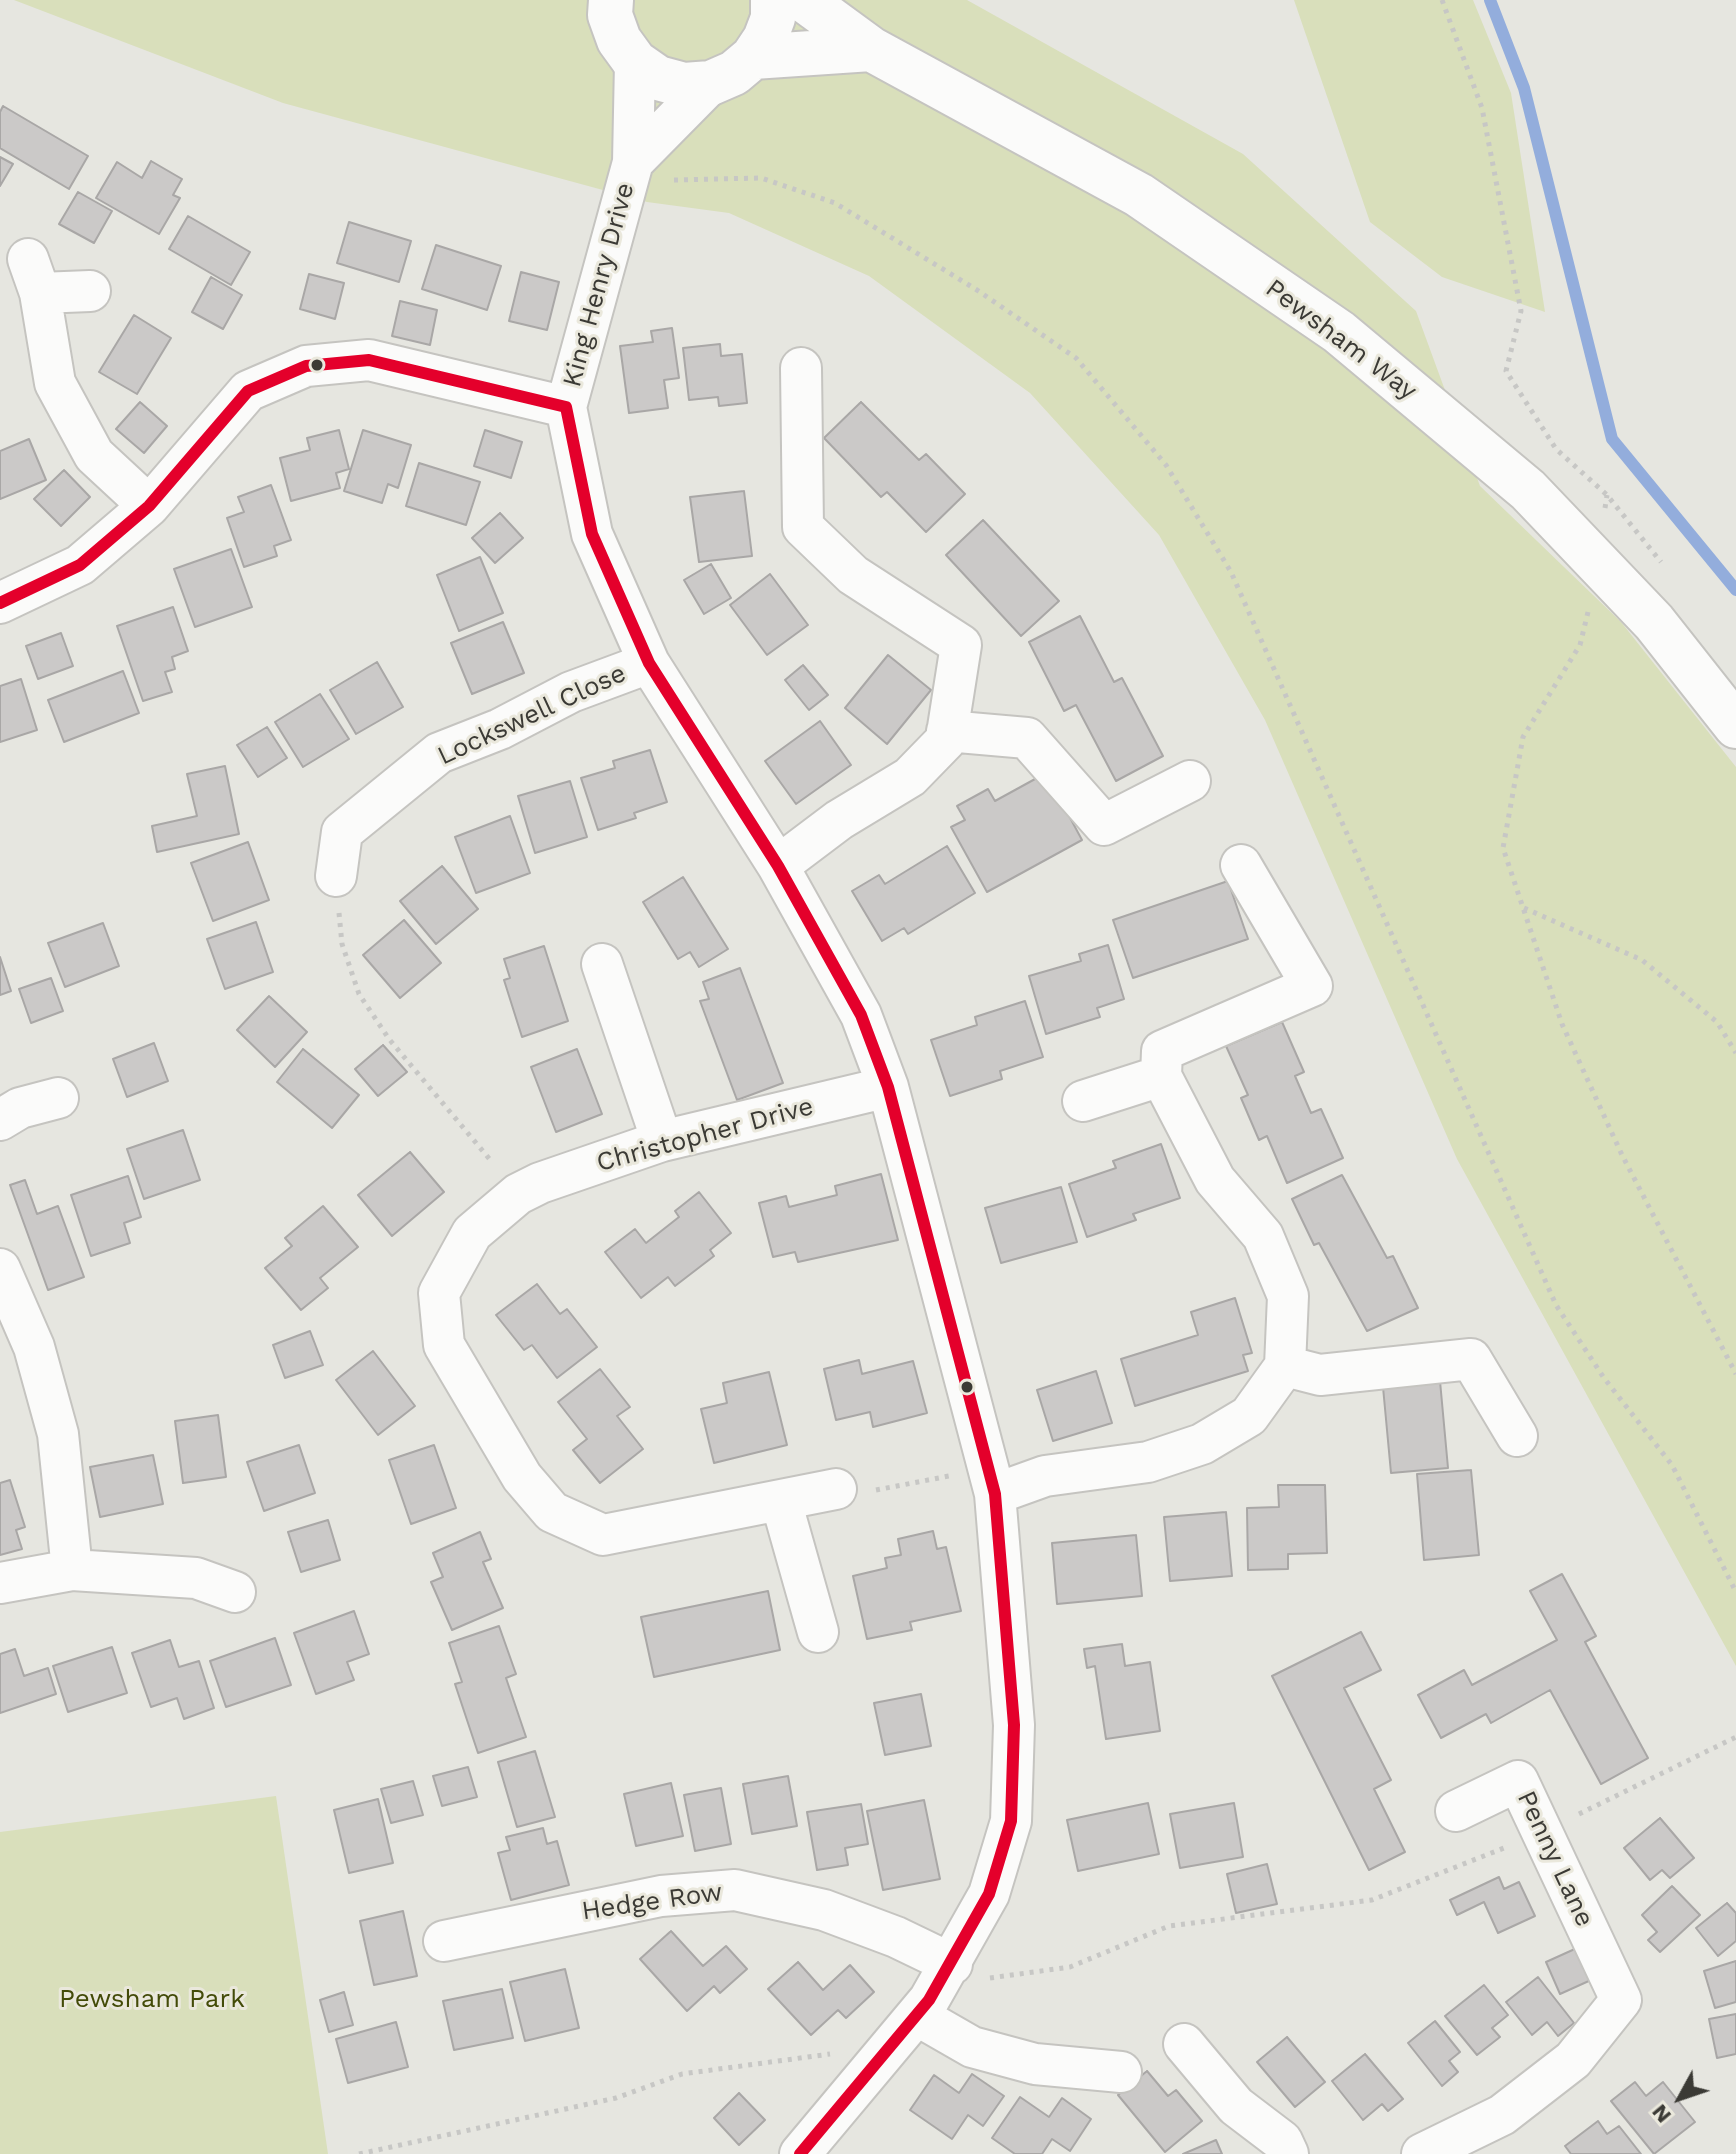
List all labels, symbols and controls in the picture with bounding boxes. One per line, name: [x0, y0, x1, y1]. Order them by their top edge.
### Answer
street label: King Henry Drive: [557, 179, 641, 391]
street label: Pewsham Way: [1259, 273, 1423, 407]
unlabelled marker: [309, 357, 325, 373]
street label: Lockswell Close: [433, 658, 631, 772]
street label: Christopher Drive: [593, 1091, 817, 1179]
unlabelled marker: [959, 1379, 975, 1395]
street label: Penny Lane: [1510, 1786, 1600, 1932]
street label: Hedge Row: [580, 1877, 724, 1927]
park label: Pewsham Park: [59, 1983, 245, 2015]
north arrow: [1640, 2058, 1720, 2138]
text: N: [1646, 2099, 1676, 2128]

